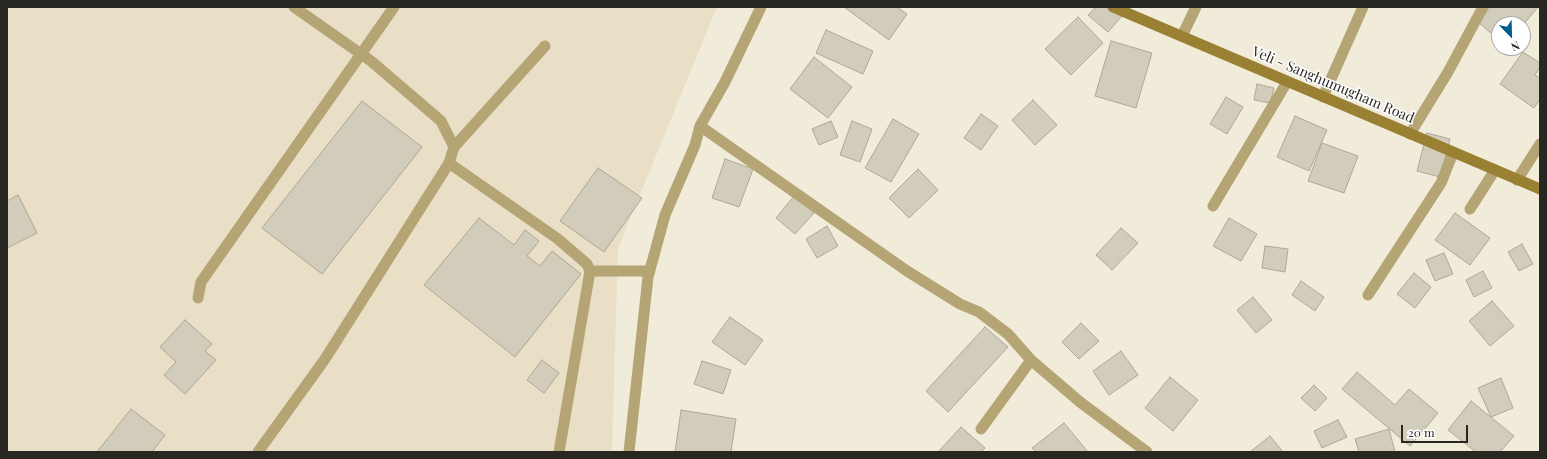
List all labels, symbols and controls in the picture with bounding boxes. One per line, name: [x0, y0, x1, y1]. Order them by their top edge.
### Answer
north arrow: [1491, 16, 1531, 56]
text: N: [1509, 38, 1522, 55]
street label: Veli - Sanghumugham Road: [1249, 43, 1417, 127]
scale bar: [1403, 417, 1470, 443]
text: 20 m: [1408, 424, 1435, 440]

